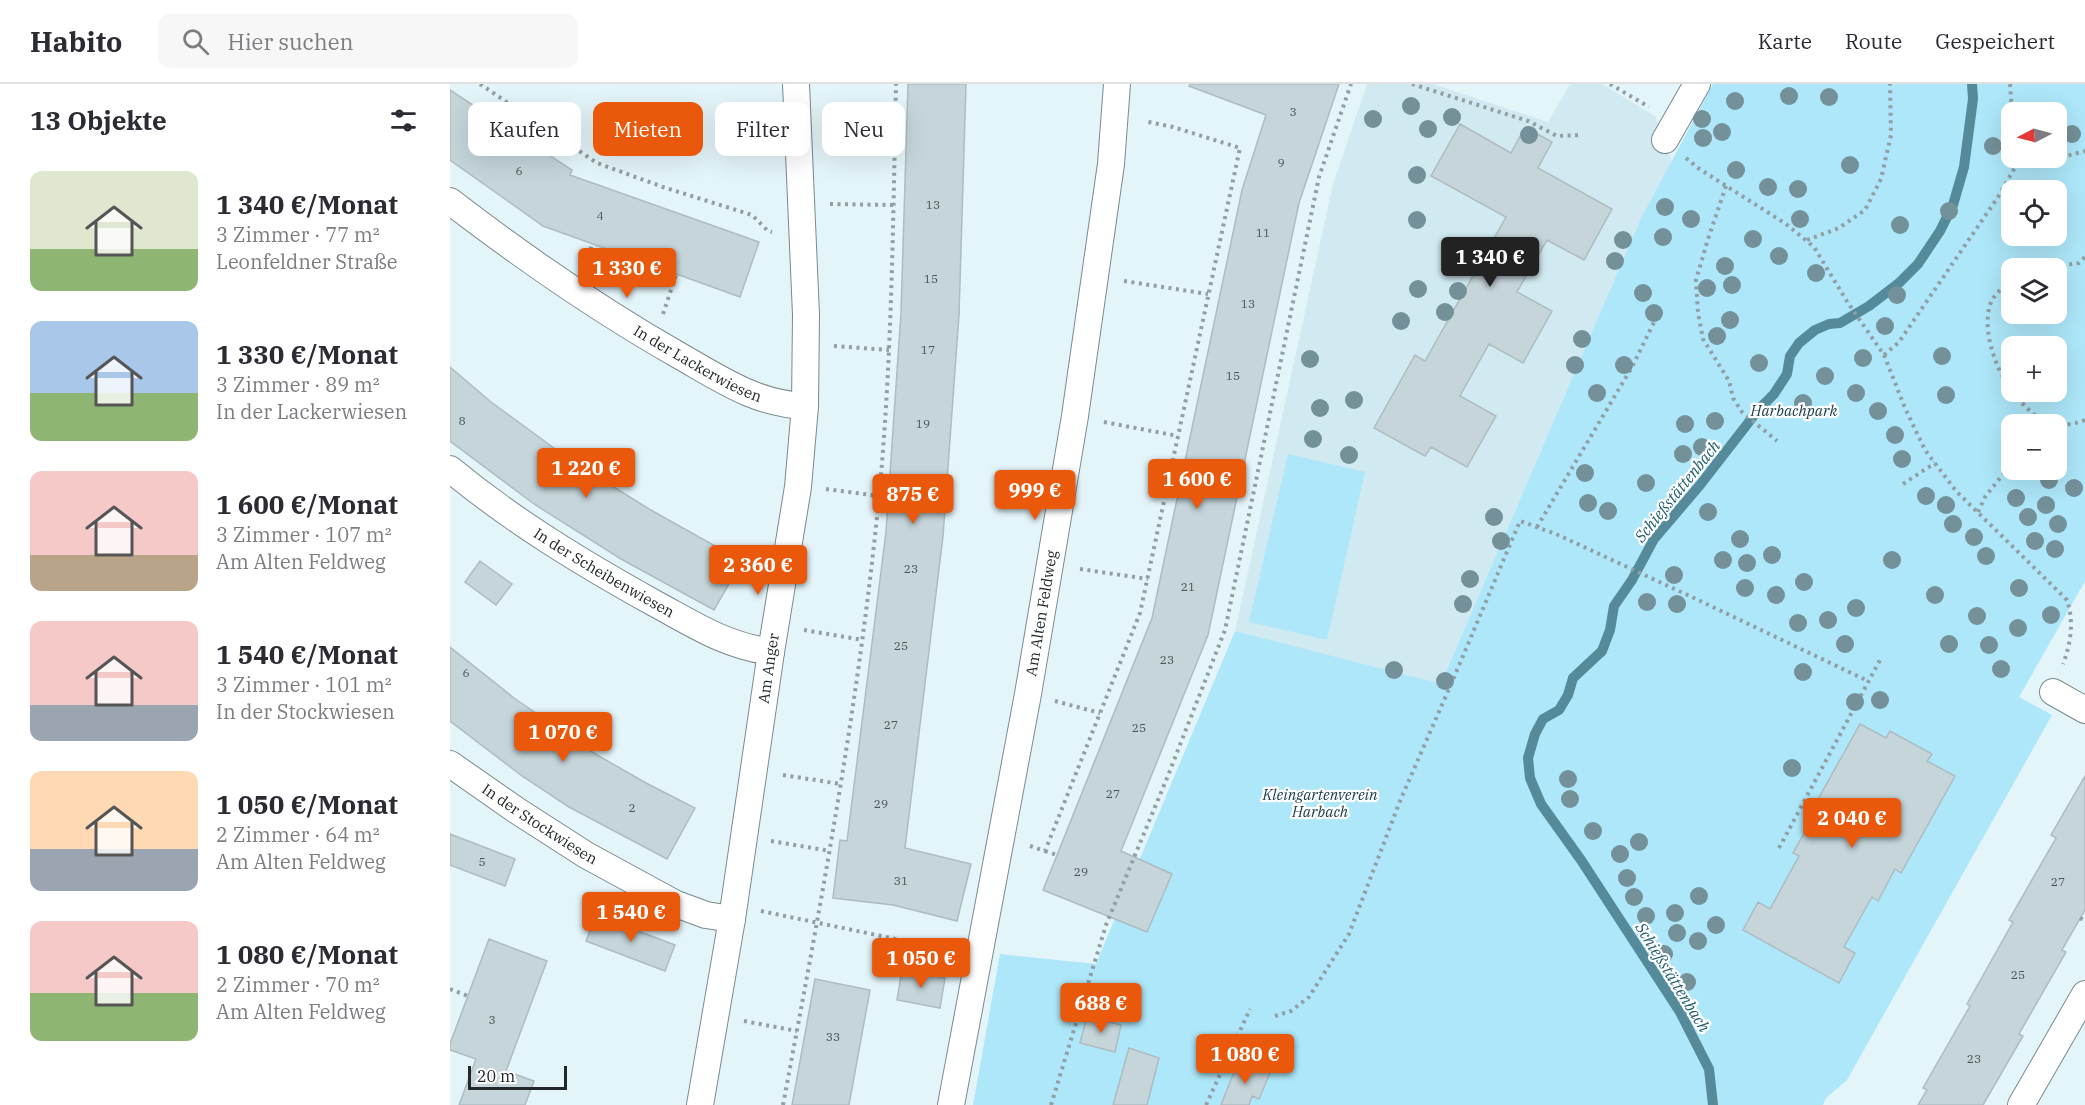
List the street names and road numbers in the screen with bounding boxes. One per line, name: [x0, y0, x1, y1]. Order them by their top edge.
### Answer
street label: In der Lackerwiesen: [630, 321, 765, 406]
street label: In der Scheibenwiesen: [530, 523, 678, 622]
street label: Am Alten Feldweg: [1021, 549, 1061, 678]
street label: Am Anger: [754, 631, 783, 705]
street label: In der Stockwiesen: [478, 779, 601, 869]

